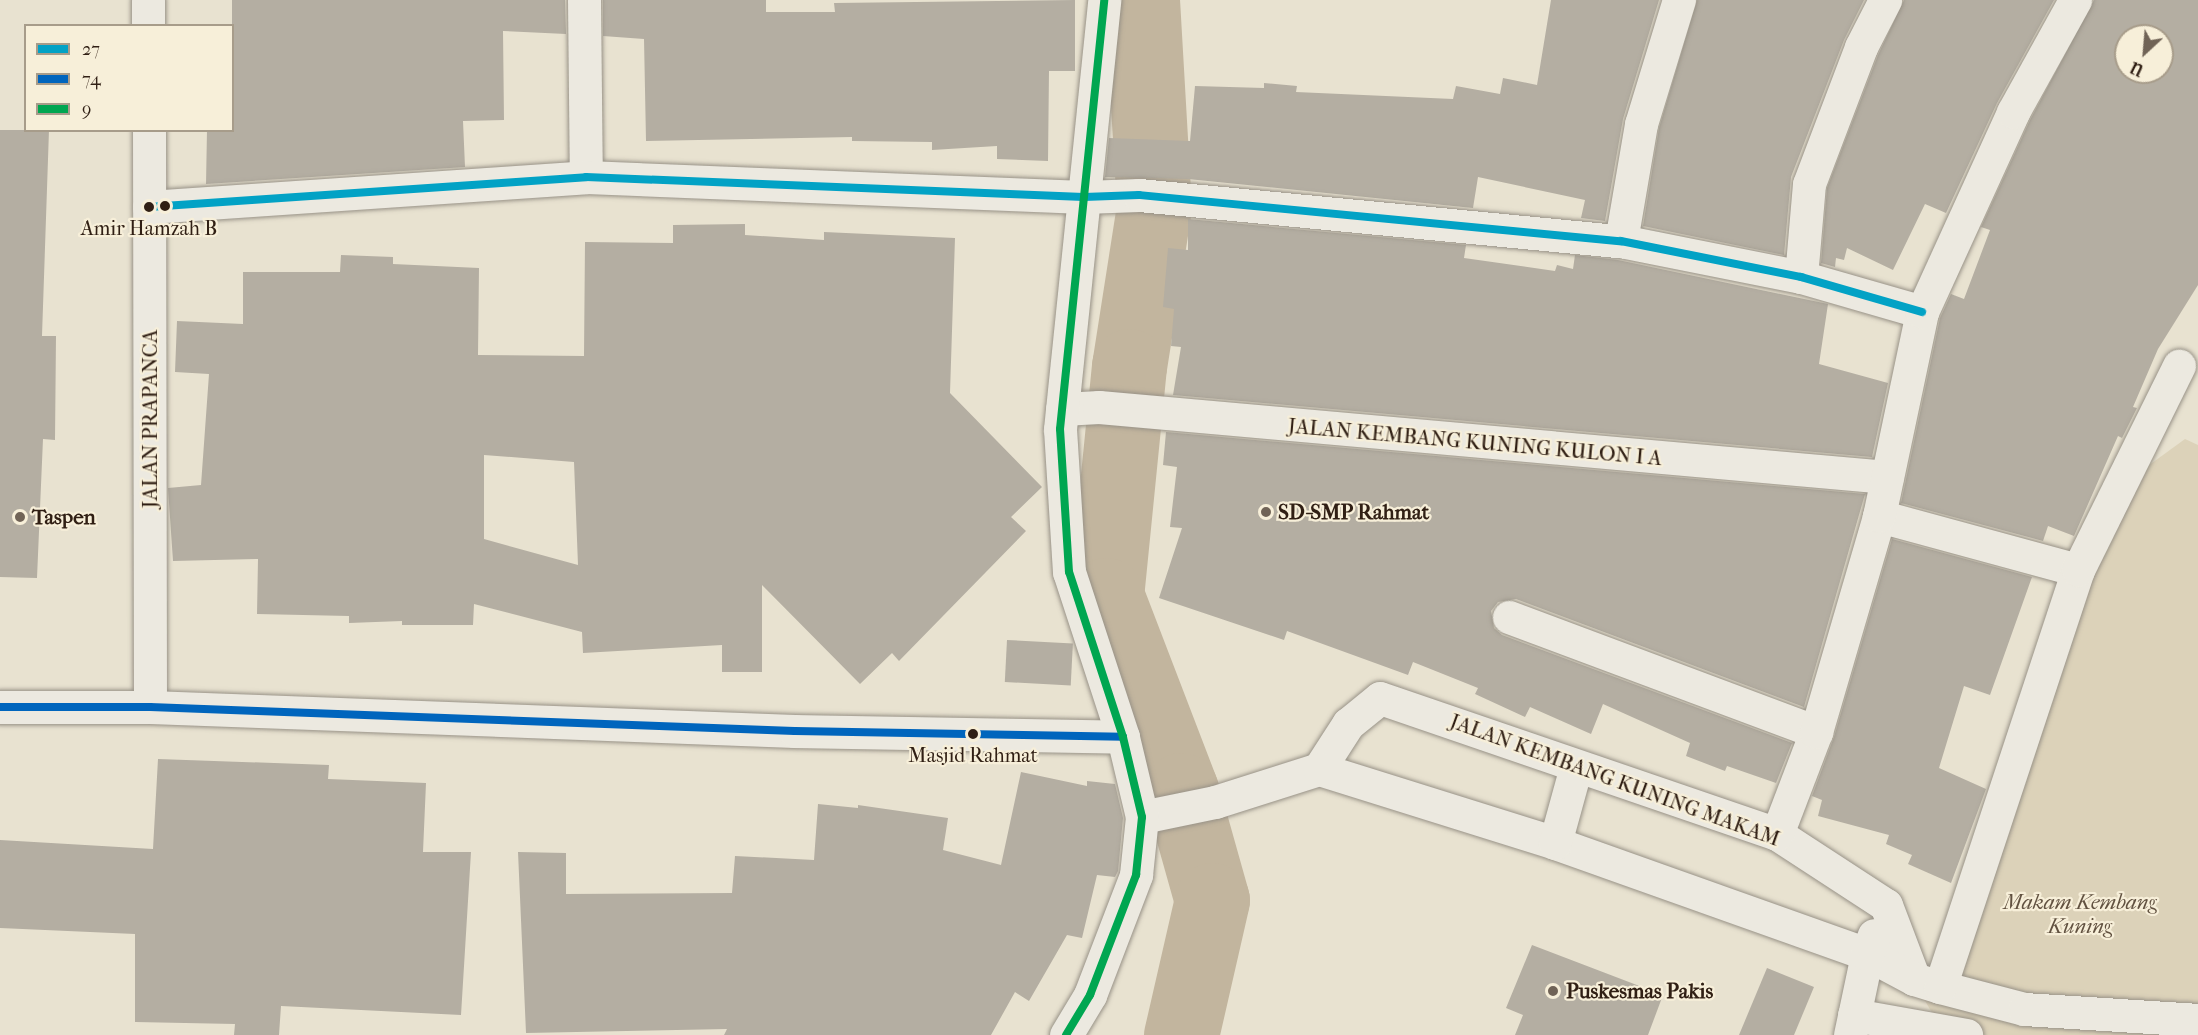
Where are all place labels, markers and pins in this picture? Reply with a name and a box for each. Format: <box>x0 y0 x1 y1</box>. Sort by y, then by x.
unlabelled marker <box>159 200 171 212</box>
marker: Amir Hamzah B <box>143 201 155 213</box>
place label: Amir Hamzah B <box>81 216 217 240</box>
place label: SD-SMP Rahmat <box>1278 499 1429 525</box>
place label: Taspen <box>32 504 96 530</box>
marker: SD-SMP Rahmat <box>1259 505 1273 519</box>
marker: Taspen <box>13 510 27 524</box>
marker: Masjid Rahmat <box>967 728 979 740</box>
place label: Masjid Rahmat <box>908 743 1038 767</box>
place label: Puskesmas Pakis <box>1566 978 1713 1004</box>
marker: Puskesmas Pakis <box>1544 982 1562 1000</box>

